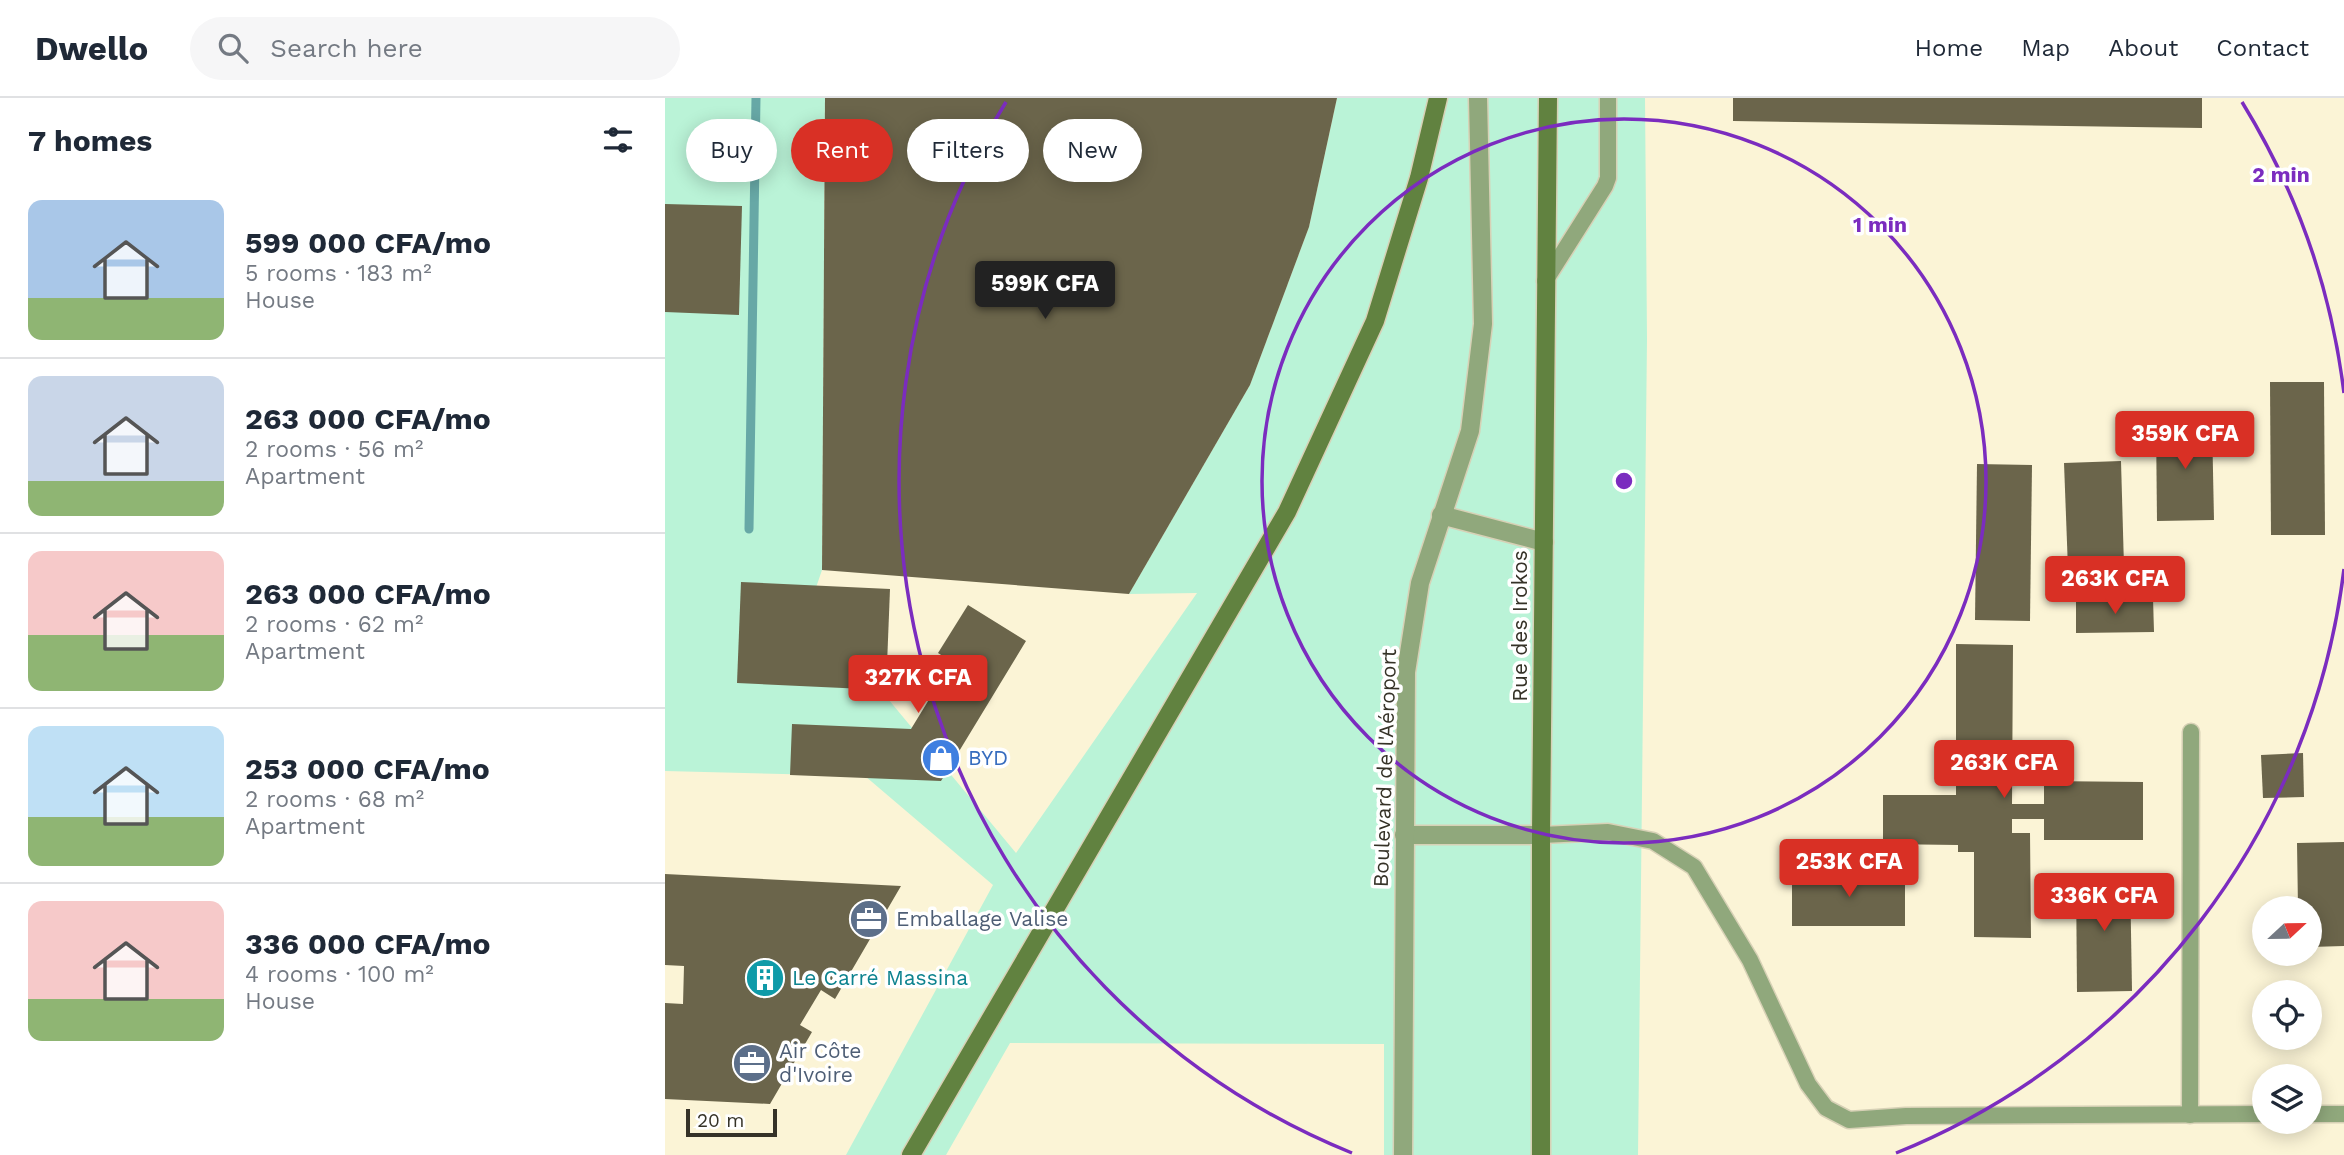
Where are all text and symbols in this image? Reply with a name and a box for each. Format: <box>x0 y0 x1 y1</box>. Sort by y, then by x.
search box <box>190 17 680 80</box>
text: Dwello <box>35 29 148 68</box>
icon: search <box>214 29 252 67</box>
text: Search here <box>270 33 423 63</box>
text: Home <box>1915 34 1983 62</box>
text: Map <box>2021 34 2070 62</box>
text: About <box>2108 34 2178 62</box>
text: Contact <box>2216 34 2309 62</box>
chip: Buy <box>686 119 777 182</box>
chip: Rent <box>791 119 893 182</box>
chip: Filters <box>907 119 1029 182</box>
chip: New <box>1043 119 1142 182</box>
icon: filters <box>599 121 637 159</box>
text: 7 homes <box>28 123 152 158</box>
text: 2 min <box>2252 162 2310 187</box>
text: 1 min <box>1853 212 1907 237</box>
text: 599 000 CFA/mo <box>245 225 491 260</box>
icon: home <box>84 228 168 312</box>
text: 5 rooms · 183 m² <box>245 260 432 287</box>
pin: 599K CFA <box>973 262 1117 321</box>
text: 599K CFA <box>991 270 1099 297</box>
text: House <box>245 287 315 314</box>
text: 263 000 CFA/mo <box>245 401 491 436</box>
icon: home <box>84 404 168 488</box>
pin: 359K CFA <box>2113 412 2257 471</box>
text: 359K CFA <box>2131 420 2239 447</box>
text: 2 rooms · 56 m² <box>245 436 423 463</box>
text: Apartment <box>245 463 365 490</box>
centre of rings <box>1612 469 1636 493</box>
street label: Rue des Irokos <box>1507 550 1532 702</box>
pin: 263K CFA <box>2043 556 2187 616</box>
text: 263K CFA <box>2061 565 2169 592</box>
text: 263 000 CFA/mo <box>245 576 491 611</box>
icon: home <box>84 579 168 663</box>
text: 2 rooms · 62 m² <box>245 611 423 638</box>
text: Apartment <box>245 638 365 665</box>
street label: Boulevard de l'Aéroport <box>1368 648 1401 888</box>
pin: 327K CFA <box>846 656 990 715</box>
text: 327K CFA <box>864 664 972 691</box>
shop icon: BYD <box>920 737 962 779</box>
pin: 263K CFA <box>1932 740 2076 800</box>
place label: BYD <box>968 745 1008 770</box>
text: 263K CFA <box>1950 749 2058 776</box>
text: 253 000 CFA/mo <box>245 751 490 786</box>
icon: home <box>84 754 168 838</box>
text: 2 rooms · 68 m² <box>245 786 424 813</box>
text: Apartment <box>245 813 365 840</box>
pin: 253K CFA <box>1777 840 1921 899</box>
text: 253K CFA <box>1796 848 1903 875</box>
pin: 336K CFA <box>2032 874 2176 933</box>
text: 336K CFA <box>2050 882 2158 909</box>
north arrow <box>2252 896 2322 966</box>
map controls <box>2252 896 2322 1134</box>
office icon: Emballage Valise <box>848 898 890 940</box>
place label: Emballage Valise <box>896 906 1068 931</box>
text: 336 000 CFA/mo <box>245 926 491 961</box>
icon: home <box>84 929 168 1013</box>
building icon: Le Carré Massina <box>744 957 786 999</box>
text: 4 rooms · 100 m² <box>245 961 434 988</box>
place label: Le Carré Massina <box>792 965 968 990</box>
button: locate <box>2252 980 2322 1050</box>
text: House <box>245 988 315 1015</box>
place label: Air Côte d'Ivoire <box>779 1038 861 1087</box>
office icon: Air Côte d'Ivoire <box>731 1042 773 1084</box>
button: layers <box>2252 1064 2322 1134</box>
scale bar <box>686 1106 777 1138</box>
text: 20 m <box>697 1109 744 1132</box>

